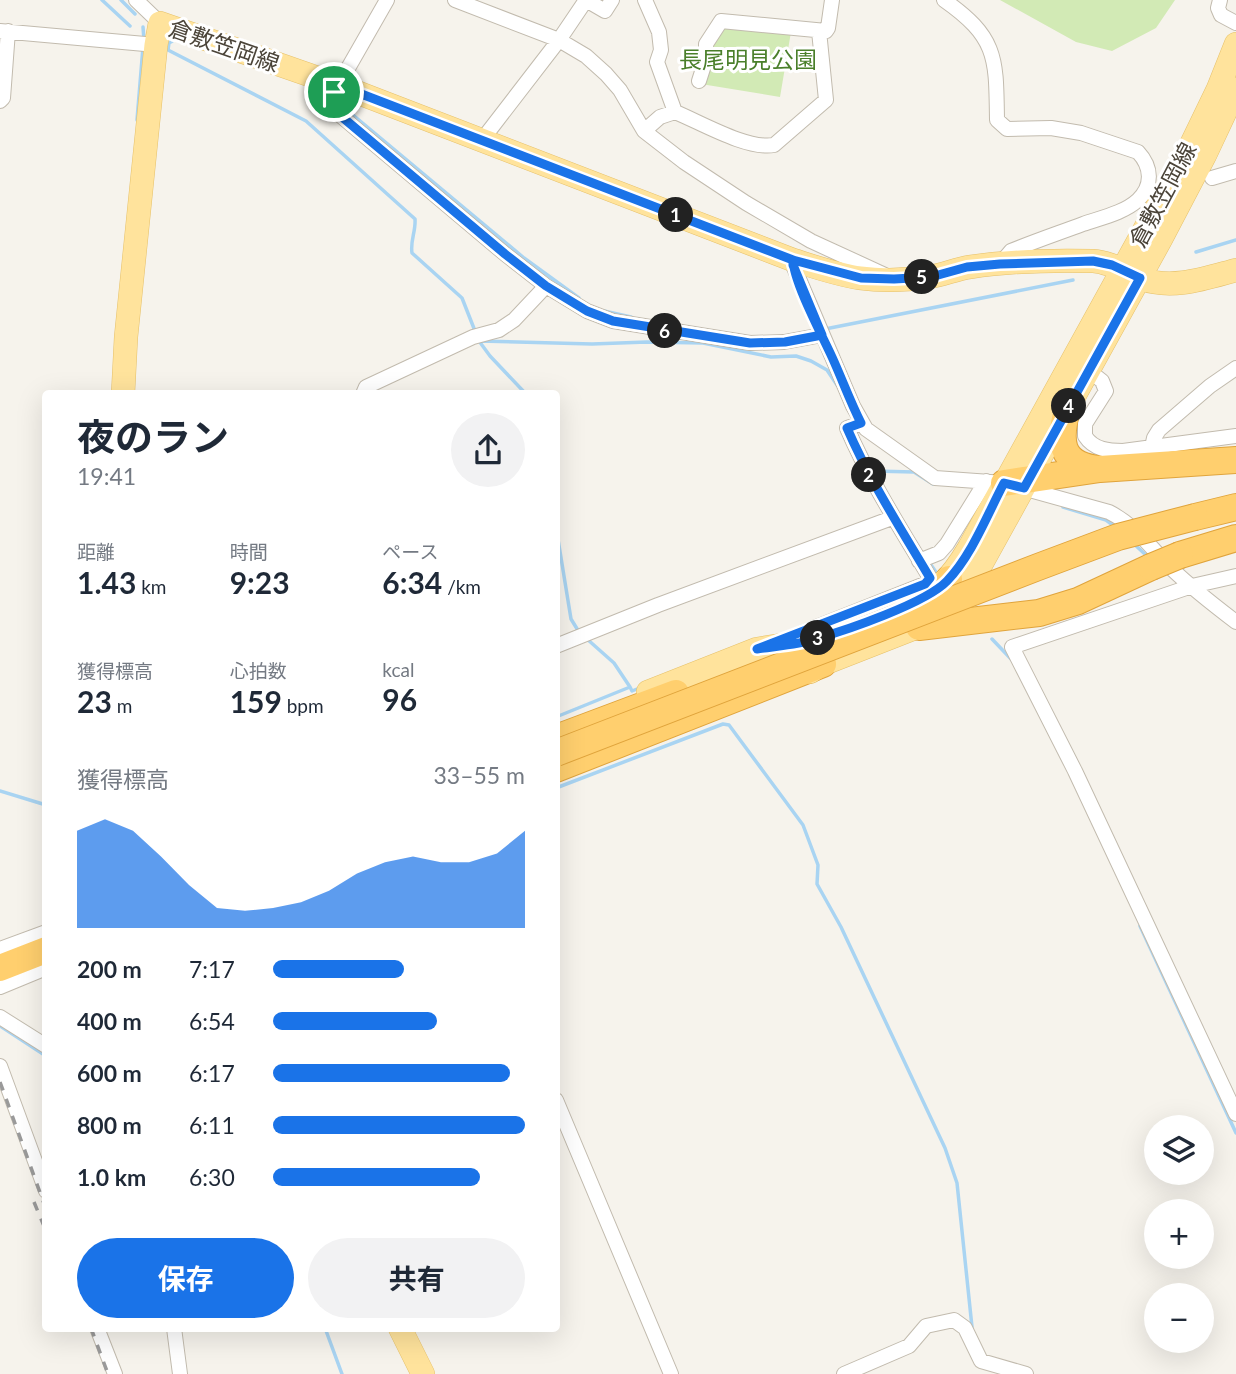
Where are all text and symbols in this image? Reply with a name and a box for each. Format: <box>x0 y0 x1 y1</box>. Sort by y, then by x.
street label: 倉敷笠岡線 <box>165 13 283 77</box>
park label: 長尾明見公園 <box>679 45 817 73</box>
pin <box>304 62 364 122</box>
icon: arrive <box>315 73 353 111</box>
street label: 倉敷笠岡線 <box>1123 137 1201 252</box>
pin: 1 <box>658 198 694 232</box>
text: 1 <box>670 203 681 226</box>
pin: 5 <box>904 260 940 294</box>
text: 5 <box>916 265 927 288</box>
pin: 6 <box>648 314 682 348</box>
text: 6 <box>659 319 670 342</box>
pin: 4 <box>1052 388 1086 424</box>
text: 4 <box>1063 394 1074 417</box>
text: 夜のラン <box>77 413 229 459</box>
button: share <box>451 413 525 487</box>
pin: 2 <box>852 458 886 492</box>
text: 19:41 <box>77 462 136 490</box>
text: 2 <box>863 463 874 486</box>
text: 距離 <box>77 540 115 563</box>
text: 時間 <box>230 540 268 563</box>
text: ペース <box>382 540 438 563</box>
text: 1.43 <box>77 564 136 600</box>
text: 9:23 <box>230 564 290 600</box>
text: 6:34 <box>382 564 442 600</box>
text: km <box>136 575 166 598</box>
text: /km <box>442 575 481 598</box>
pin: 3 <box>800 620 836 656</box>
text: 3 <box>812 626 823 649</box>
text: kcal <box>382 658 414 681</box>
text: 獲得標高 <box>77 659 153 682</box>
text: 心拍数 <box>230 659 287 682</box>
text: 96 <box>382 681 417 717</box>
text: 23 <box>77 683 112 719</box>
text: 159 <box>230 683 282 719</box>
text: m <box>112 694 132 717</box>
text: bpm <box>282 694 324 717</box>
text: 33–55 m <box>433 761 525 789</box>
text: 獲得標高 <box>77 765 169 793</box>
text: 200 m <box>77 955 142 983</box>
text: 7:17 <box>189 955 235 983</box>
text: 400 m <box>77 1007 142 1035</box>
text: 6:54 <box>189 1007 235 1035</box>
text: 600 m <box>77 1059 142 1087</box>
text: 6:17 <box>189 1059 235 1087</box>
text: 800 m <box>77 1111 142 1139</box>
text: 6:11 <box>189 1111 235 1139</box>
map controls <box>1144 1115 1214 1353</box>
button: layers <box>1144 1115 1214 1185</box>
text: 1.0 km <box>77 1163 146 1191</box>
text: 6:30 <box>189 1163 235 1191</box>
button: + <box>1144 1199 1214 1269</box>
button: 保存 <box>77 1238 294 1318</box>
button: 共有 <box>308 1238 525 1318</box>
button: − <box>1144 1283 1214 1353</box>

